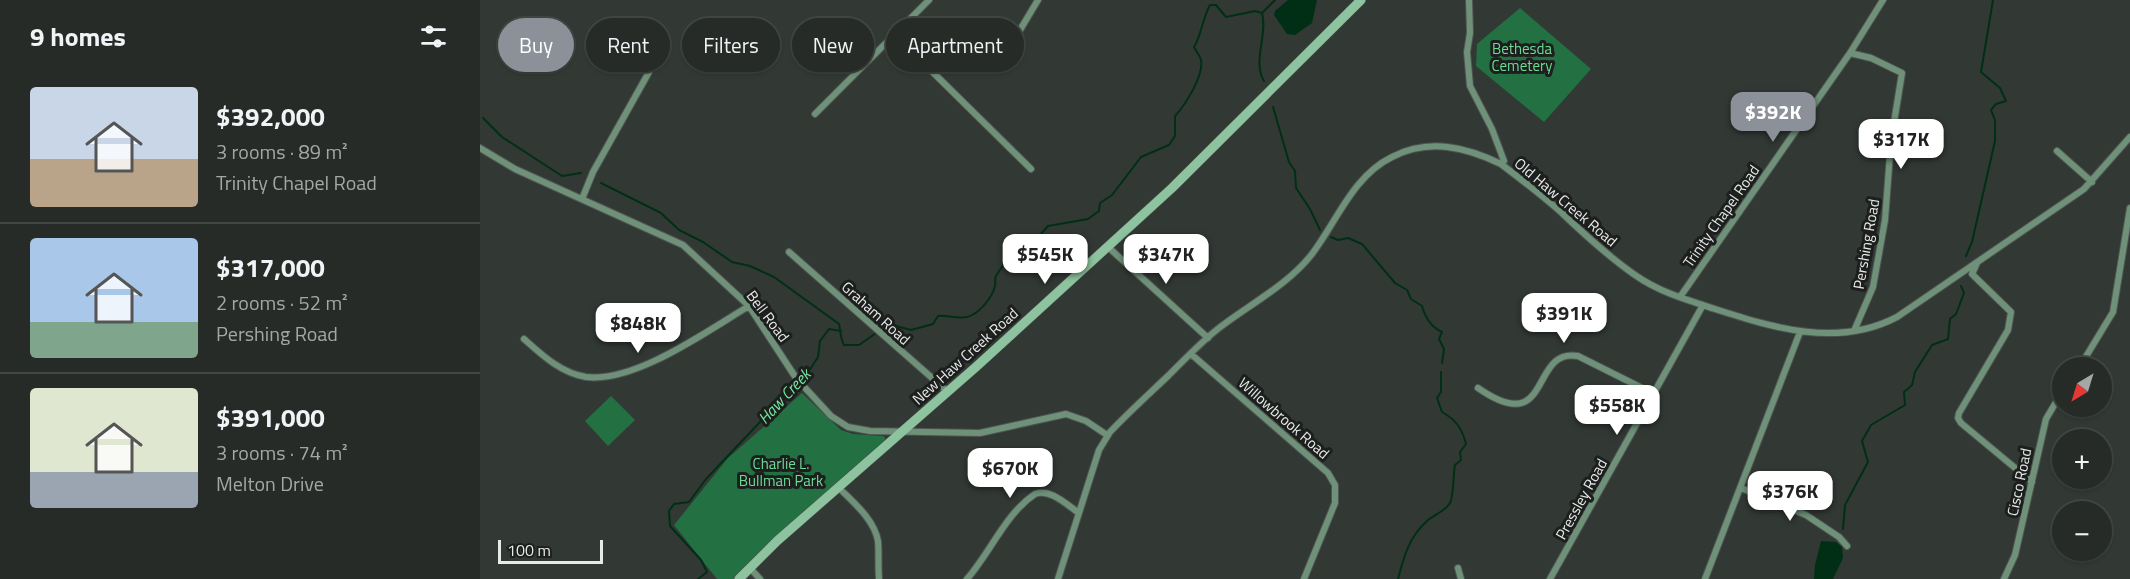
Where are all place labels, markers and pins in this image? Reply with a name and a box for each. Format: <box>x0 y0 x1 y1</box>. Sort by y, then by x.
pin: $392K <box>1731 92 1815 143</box>
pin: $317K <box>1859 119 1943 170</box>
pin: $545K <box>1003 234 1087 285</box>
pin: $347K <box>1124 234 1208 285</box>
pin: $391K <box>1522 293 1606 344</box>
pin: $848K <box>596 303 680 354</box>
pin: $558K <box>1575 385 1659 436</box>
pin: $670K <box>968 448 1052 499</box>
pin: $376K <box>1748 471 1832 522</box>

